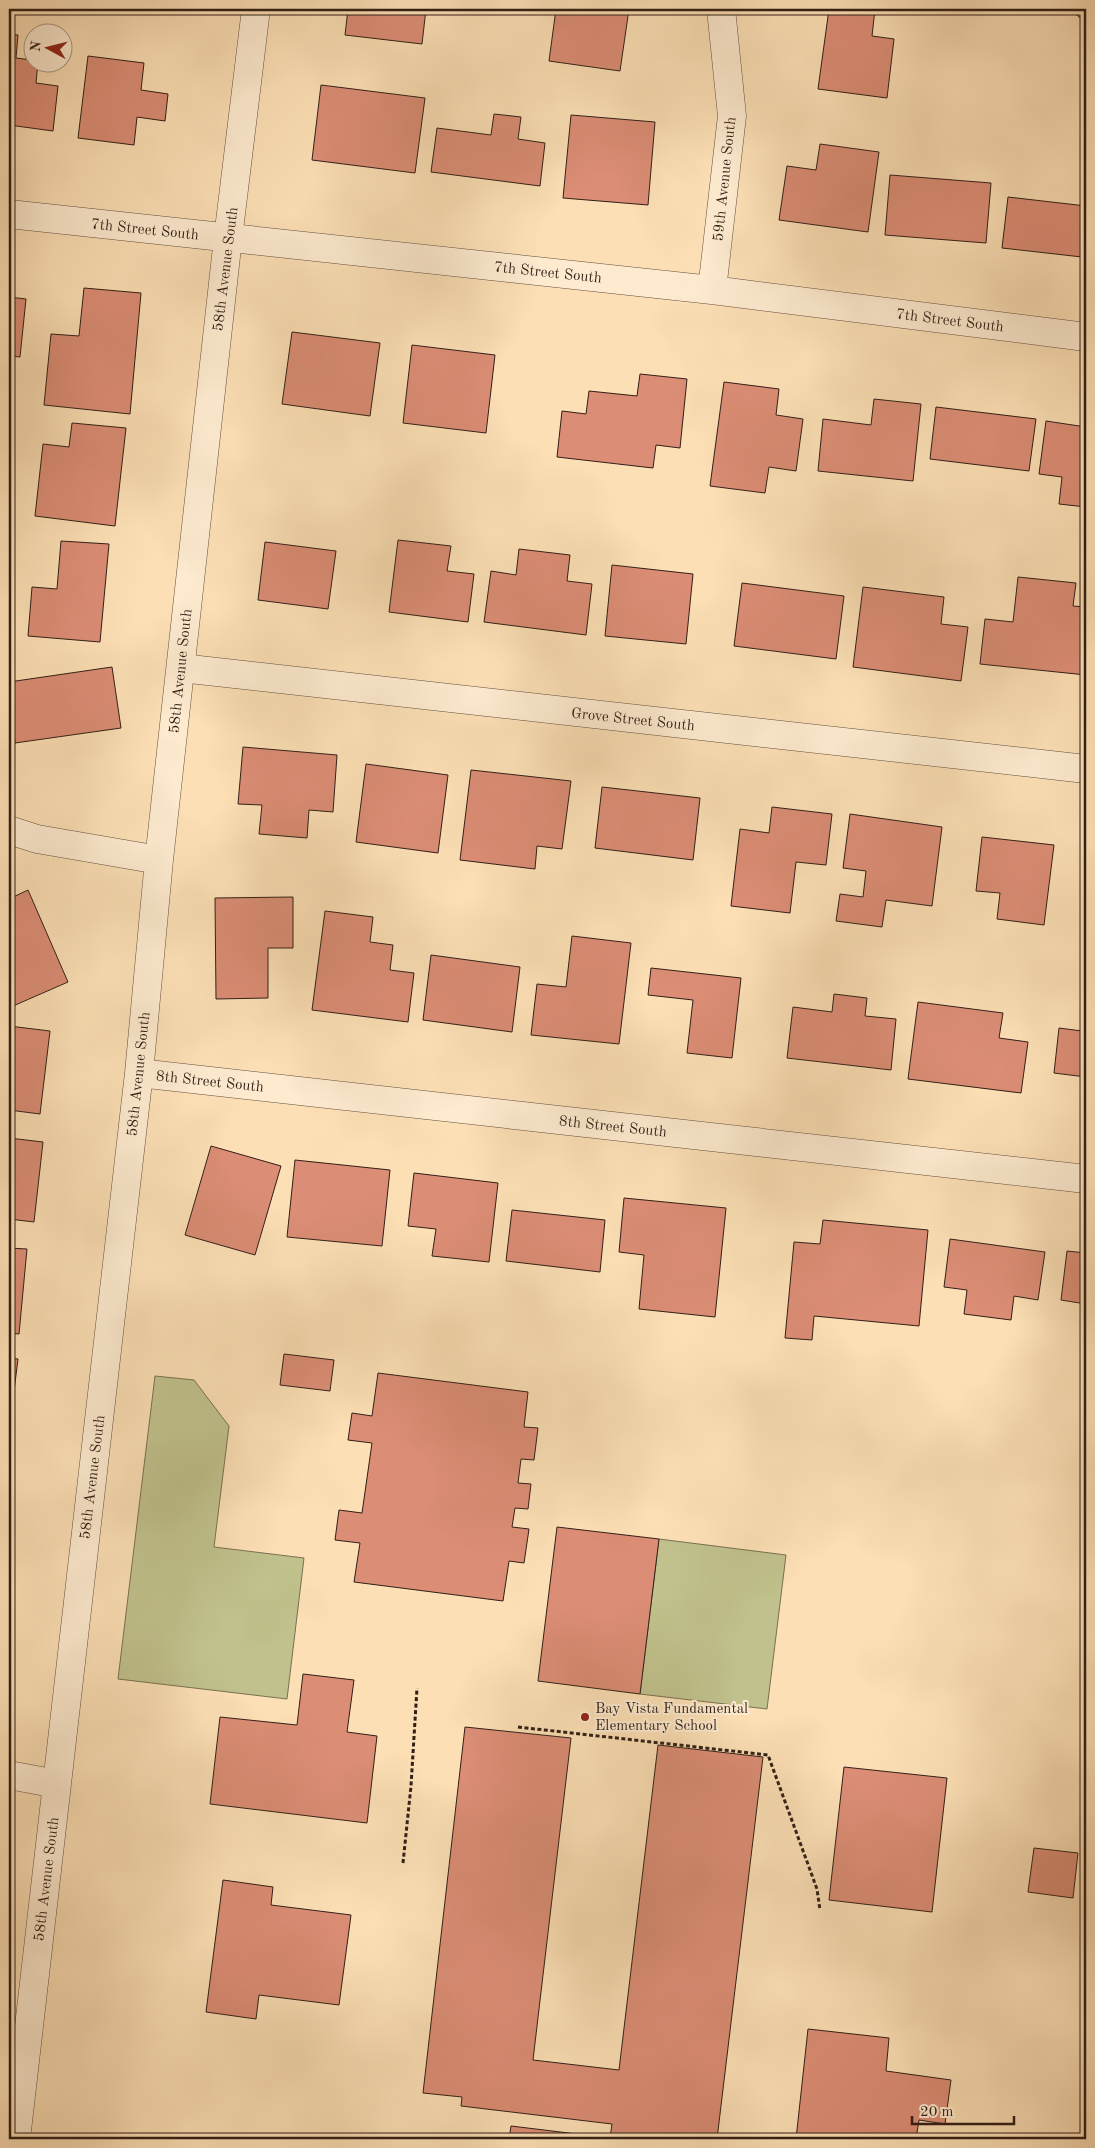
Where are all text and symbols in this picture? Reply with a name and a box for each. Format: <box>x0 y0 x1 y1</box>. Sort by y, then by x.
north arrow <box>22 22 72 72</box>
text: N <box>28 40 44 53</box>
street label: 59th Avenue South <box>711 116 739 242</box>
street label: 58th Avenue South <box>211 206 242 332</box>
street label: 7th Street South <box>90 217 200 244</box>
street label: 7th Street South <box>493 260 603 287</box>
street label: 7th Street South <box>895 307 1005 336</box>
street label: 58th Avenue South <box>167 608 195 734</box>
street label: Grove Street South <box>570 707 695 734</box>
street label: 58th Avenue South <box>125 1011 153 1137</box>
street label: 8th Street South <box>155 1069 265 1096</box>
street label: 8th Street South <box>558 1114 668 1141</box>
street label: 58th Avenue South <box>78 1414 109 1540</box>
place label: Bay Vista Fundamental Elementary School <box>595 1702 748 1734</box>
marker: Bay Vista Fundamental Elementary School <box>579 1711 591 1723</box>
street label: 58th Avenue South <box>32 1816 63 1942</box>
scale bar <box>912 2093 1015 2125</box>
text: 20 m <box>920 2105 954 2120</box>

